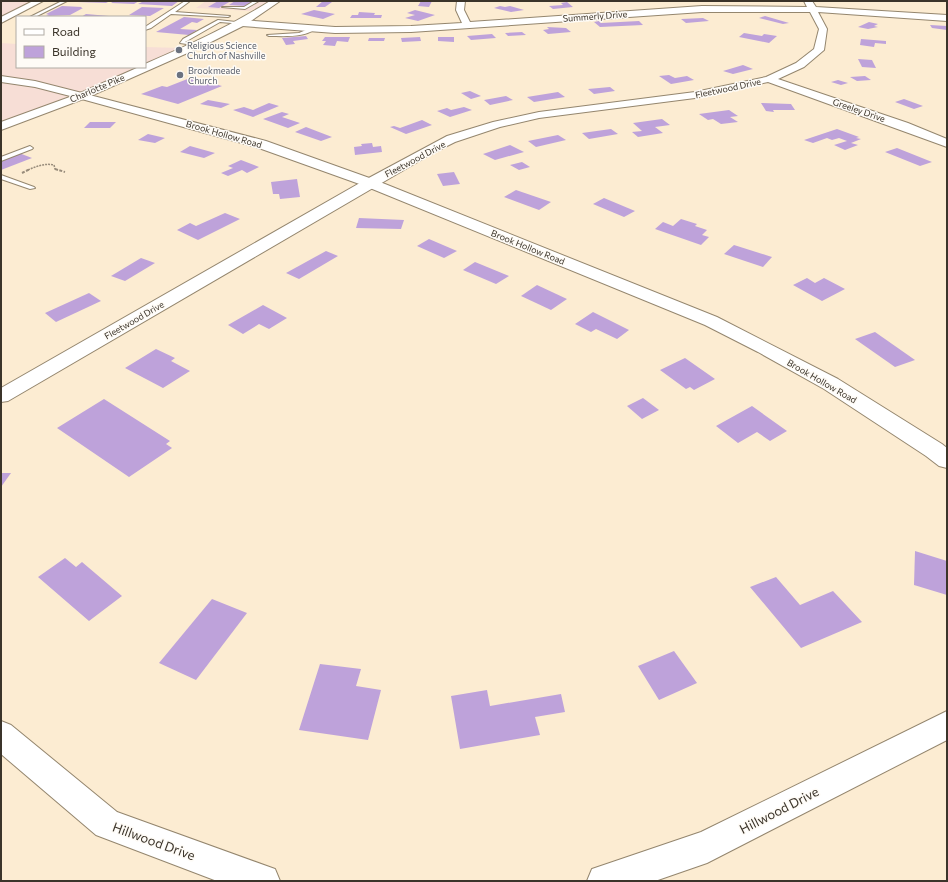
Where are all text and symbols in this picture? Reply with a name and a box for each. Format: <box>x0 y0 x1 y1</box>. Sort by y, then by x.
street label: Summerly Drive <box>562 8 628 24</box>
legend <box>16 16 146 68</box>
text: Road <box>52 24 80 38</box>
place label: Religious Science Church of Nashville <box>187 40 266 61</box>
text: Building <box>52 44 96 58</box>
marker: Religious Science Church of Nashville <box>174 45 184 55</box>
place label: Brookmeade Church <box>188 65 240 86</box>
marker: Brookmeade Church <box>175 70 185 80</box>
street label: Charlotte Pike <box>68 71 126 104</box>
street label: Fleetwood Drive <box>694 76 762 100</box>
street label: Greeley Drive <box>831 96 887 124</box>
street label: Brook Hollow Road <box>185 118 263 150</box>
street label: Fleetwood Drive <box>383 138 447 180</box>
street label: Brook Hollow Road <box>490 227 566 267</box>
street label: Fleetwood Drive <box>102 298 166 342</box>
street label: Brook Hollow Road <box>785 357 859 405</box>
street label: Hillwood Drive <box>737 783 821 837</box>
street label: Hillwood Drive <box>110 819 198 863</box>

